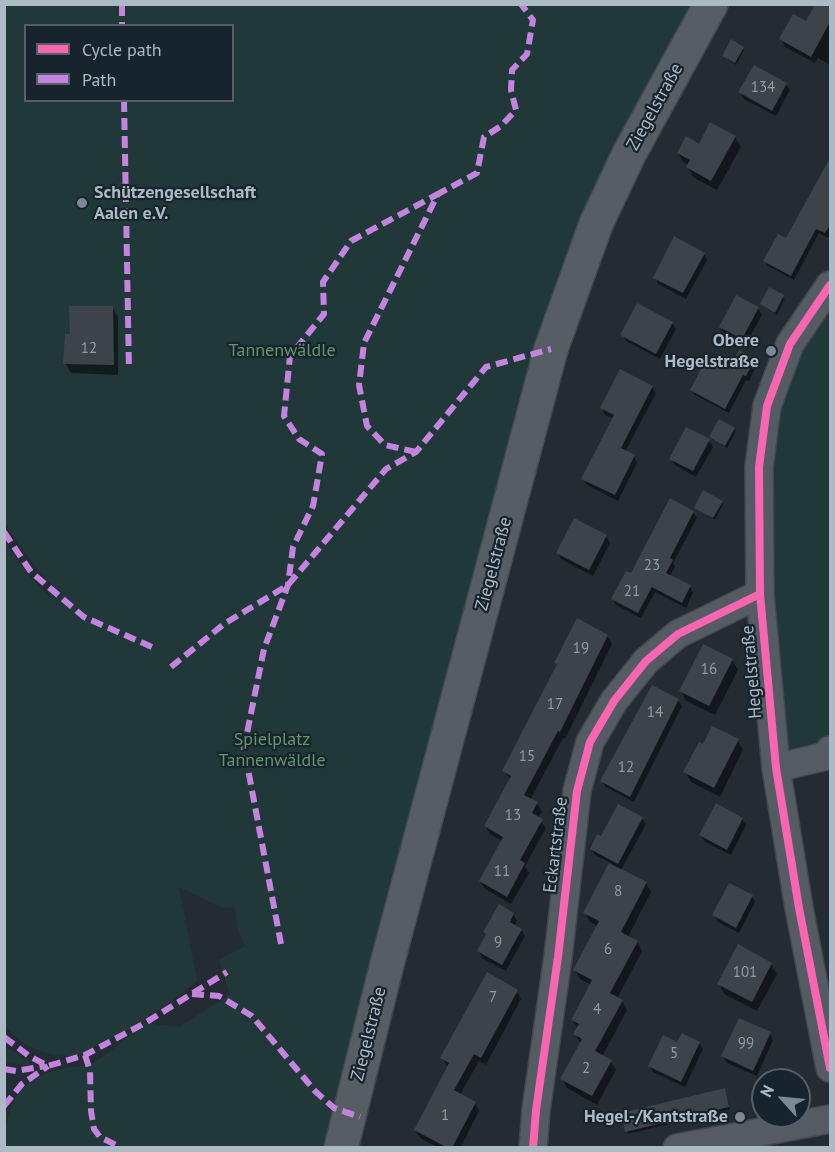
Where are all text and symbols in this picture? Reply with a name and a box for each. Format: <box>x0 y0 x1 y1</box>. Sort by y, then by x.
legend <box>24 24 234 102</box>
text: Cycle path <box>82 38 162 61</box>
street label: Ziegelstraße <box>622 60 688 154</box>
text: Path <box>82 68 116 91</box>
house number: 134 <box>751 79 775 97</box>
place label: Schützengesellschaft Aalen e.V. <box>94 182 256 224</box>
marker: Schützengesellschaft Aalen e.V. <box>75 196 89 210</box>
place label: Obere Hegelstraße <box>665 330 759 372</box>
house number: 12 <box>81 340 97 358</box>
park label: Tannenwäldle <box>228 340 336 362</box>
marker: Obere Hegelstraße <box>764 344 778 358</box>
street label: Ziegelstraße <box>471 515 517 613</box>
house number: 23 <box>644 557 660 575</box>
house number: 21 <box>624 583 640 601</box>
street label: Hegelstraße <box>737 624 767 720</box>
house number: 19 <box>573 640 589 658</box>
house number: 16 <box>701 661 717 679</box>
house number: 17 <box>547 696 563 714</box>
house number: 14 <box>647 704 663 722</box>
park label: Spielplatz Tannenwäldle <box>218 729 326 771</box>
house number: 15 <box>519 748 535 766</box>
house number: 12 <box>618 759 634 777</box>
street label: Eckartstraße <box>539 796 573 894</box>
house number: 13 <box>505 807 521 825</box>
house number: 11 <box>494 863 510 881</box>
house number: 8 <box>614 883 622 901</box>
house number: 9 <box>494 934 502 952</box>
house number: 6 <box>604 941 612 959</box>
house number: 101 <box>733 964 757 982</box>
street label: Ziegelstraße <box>347 985 391 1083</box>
house number: 7 <box>489 989 497 1007</box>
house number: 4 <box>593 1001 601 1019</box>
house number: 99 <box>738 1035 754 1053</box>
house number: 5 <box>670 1045 678 1063</box>
house number: 2 <box>582 1060 590 1078</box>
north arrow <box>751 1068 811 1128</box>
text: N <box>755 1082 778 1100</box>
place label: Hegel-/Kantstraße <box>584 1106 728 1128</box>
house number: 1 <box>441 1107 449 1125</box>
marker: Hegel-/Kantstraße <box>733 1110 747 1124</box>

